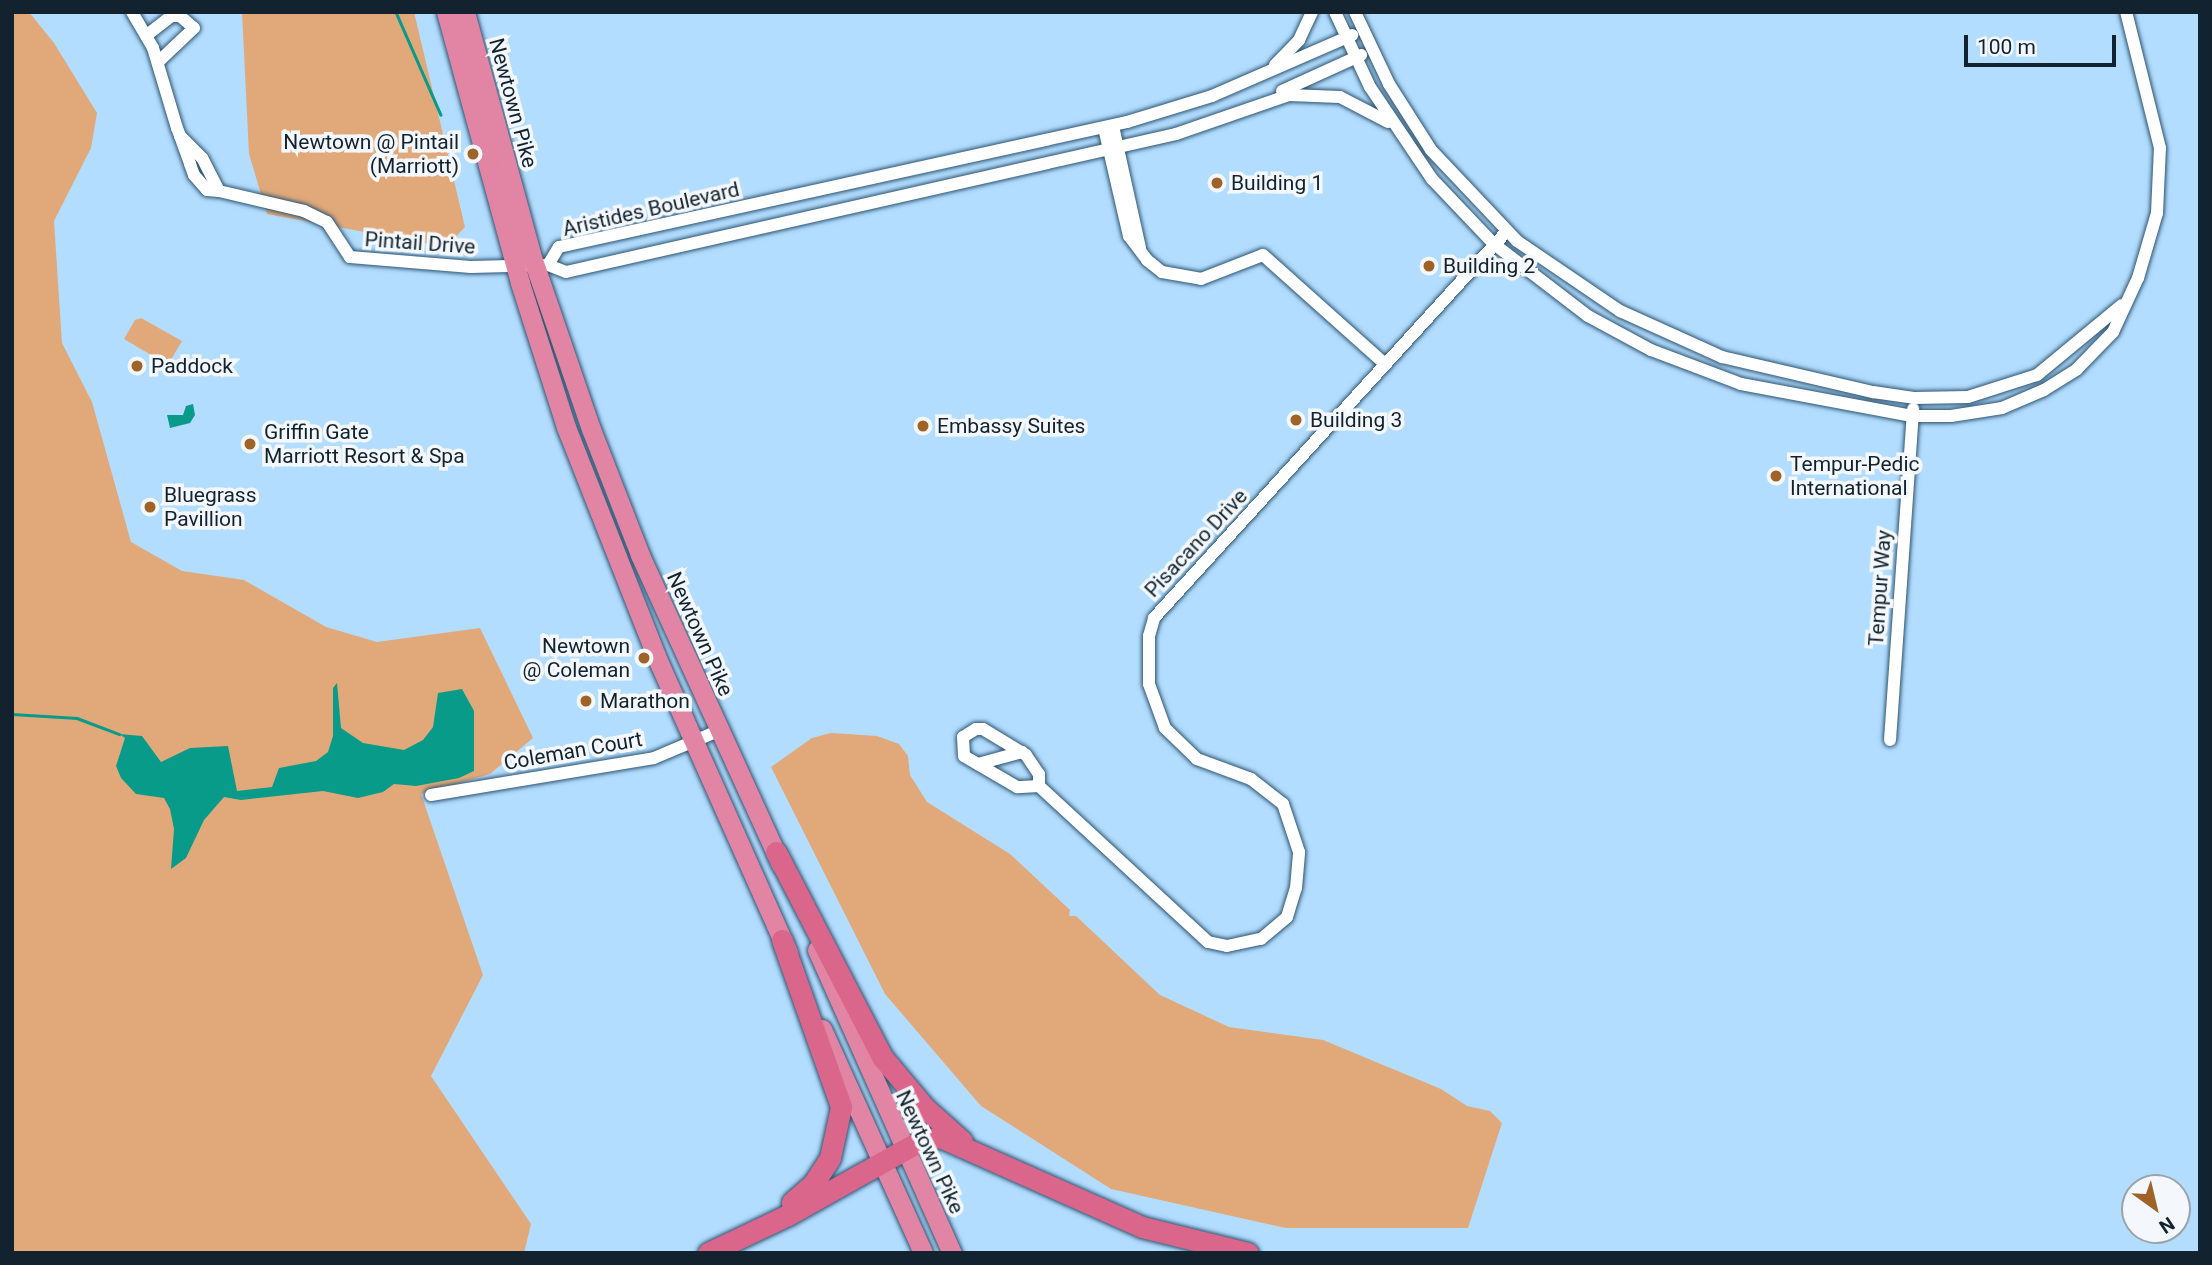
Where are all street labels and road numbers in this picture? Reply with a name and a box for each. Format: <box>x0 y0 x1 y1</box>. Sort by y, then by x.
street label: Newtown Pike <box>484 35 542 171</box>
street label: Aristides Boulevard <box>560 176 742 242</box>
street label: Pintail Drive <box>364 227 476 259</box>
street label: Pisacano Drive <box>1139 484 1253 602</box>
street label: Tempur Way <box>1863 529 1897 647</box>
street label: Newtown Pike <box>661 568 739 700</box>
street label: Coleman Court <box>502 726 644 776</box>
street label: Newtown Pike <box>890 1086 970 1218</box>

